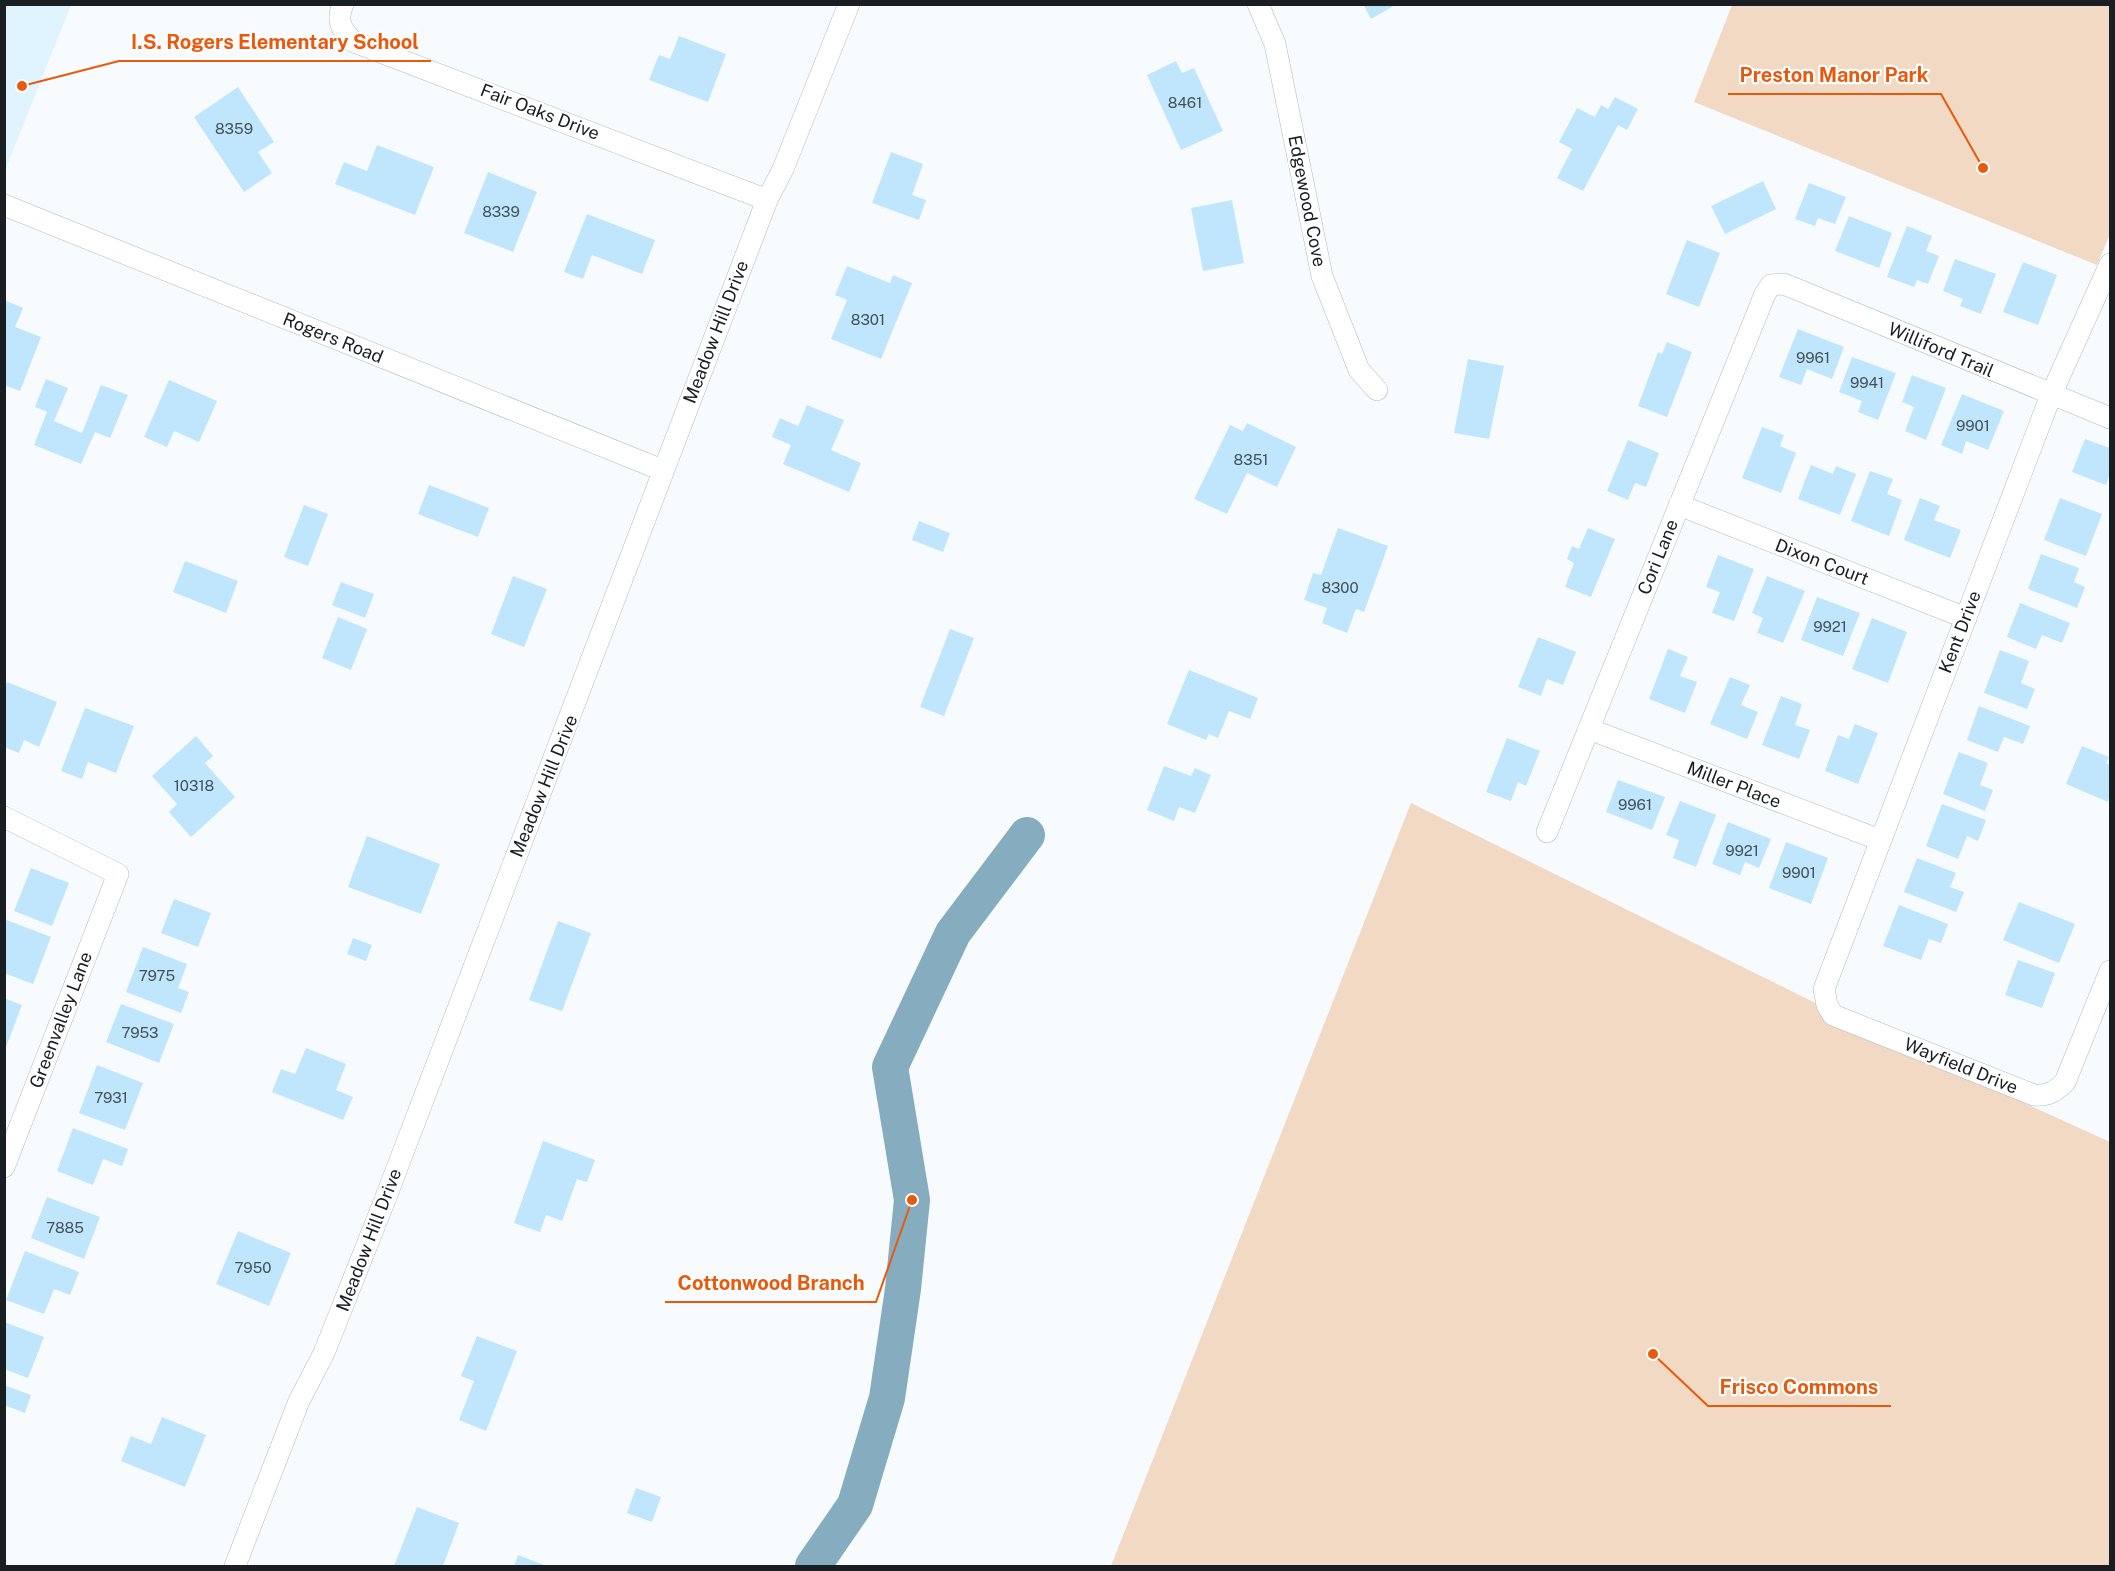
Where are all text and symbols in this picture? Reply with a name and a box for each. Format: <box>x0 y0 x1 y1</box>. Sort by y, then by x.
callout: I.S. Rogers Elementary School <box>119 23 431 61</box>
text: I.S. Rogers Elementary School <box>131 30 419 54</box>
callout: Preston Manor Park <box>1728 56 1941 94</box>
text: Preston Manor Park <box>1740 63 1929 87</box>
street label: Fair Oaks Drive <box>478 79 603 144</box>
house number: 8461 <box>1168 94 1202 111</box>
house number: 8359 <box>215 120 253 137</box>
street label: Edgewood Cove <box>1284 133 1331 268</box>
house number: 8339 <box>482 203 520 220</box>
street label: Meadow Hill Drive <box>679 257 752 406</box>
street label: Rogers Road <box>280 308 386 367</box>
house number: 8301 <box>851 311 885 328</box>
street label: Williford Trail <box>1885 318 1997 381</box>
house number: 9961 <box>1796 349 1830 366</box>
house number: 9941 <box>1850 374 1884 391</box>
house number: 9901 <box>1956 417 1990 434</box>
house number: 8351 <box>1234 451 1268 468</box>
street label: Cori Lane <box>1633 516 1682 597</box>
street label: Dixon Court <box>1772 534 1872 589</box>
house number: 8300 <box>1321 579 1359 596</box>
street label: Kent Drive <box>1934 588 1985 676</box>
house number: 9921 <box>1813 618 1847 635</box>
street label: Meadow Hill Drive <box>505 712 582 860</box>
street label: Miller Place <box>1684 757 1784 812</box>
house number: 10318 <box>174 777 214 794</box>
house number: 9961 <box>1618 796 1652 813</box>
house number: 9921 <box>1725 842 1759 859</box>
house number: 9901 <box>1782 864 1816 881</box>
street label: Greenvalley Lane <box>25 949 96 1091</box>
house number: 7975 <box>139 967 175 984</box>
house number: 7953 <box>121 1024 159 1041</box>
street label: Wayfield Drive <box>1901 1033 2021 1098</box>
house number: 7931 <box>94 1089 128 1106</box>
street label: Meadow Hill Drive <box>332 1165 405 1314</box>
house number: 7885 <box>46 1219 84 1236</box>
house number: 7950 <box>235 1259 271 1276</box>
callout: Cottonwood Branch <box>665 1264 876 1302</box>
text: Cottonwood Branch <box>677 1271 865 1295</box>
callout: Frisco Commons <box>1708 1368 1891 1406</box>
text: Frisco Commons <box>1720 1375 1878 1399</box>

